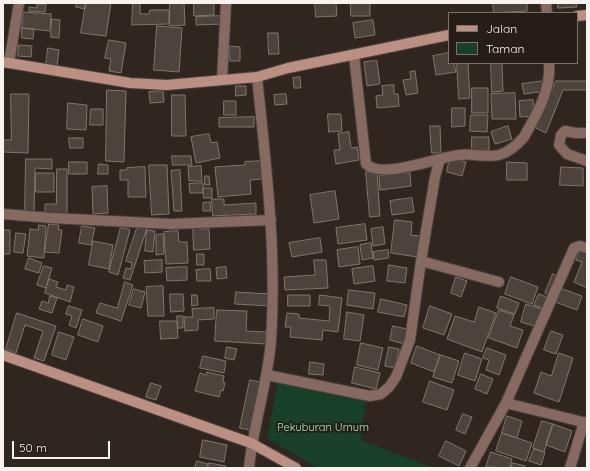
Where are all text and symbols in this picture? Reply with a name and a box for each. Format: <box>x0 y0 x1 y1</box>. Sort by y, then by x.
legend <box>448 12 578 64</box>
text: Jalan <box>486 21 517 36</box>
text: Taman <box>486 41 524 56</box>
park label: Pekuburan Umum <box>277 421 369 435</box>
scale bar <box>14 433 112 459</box>
text: 50 m <box>19 440 47 455</box>

